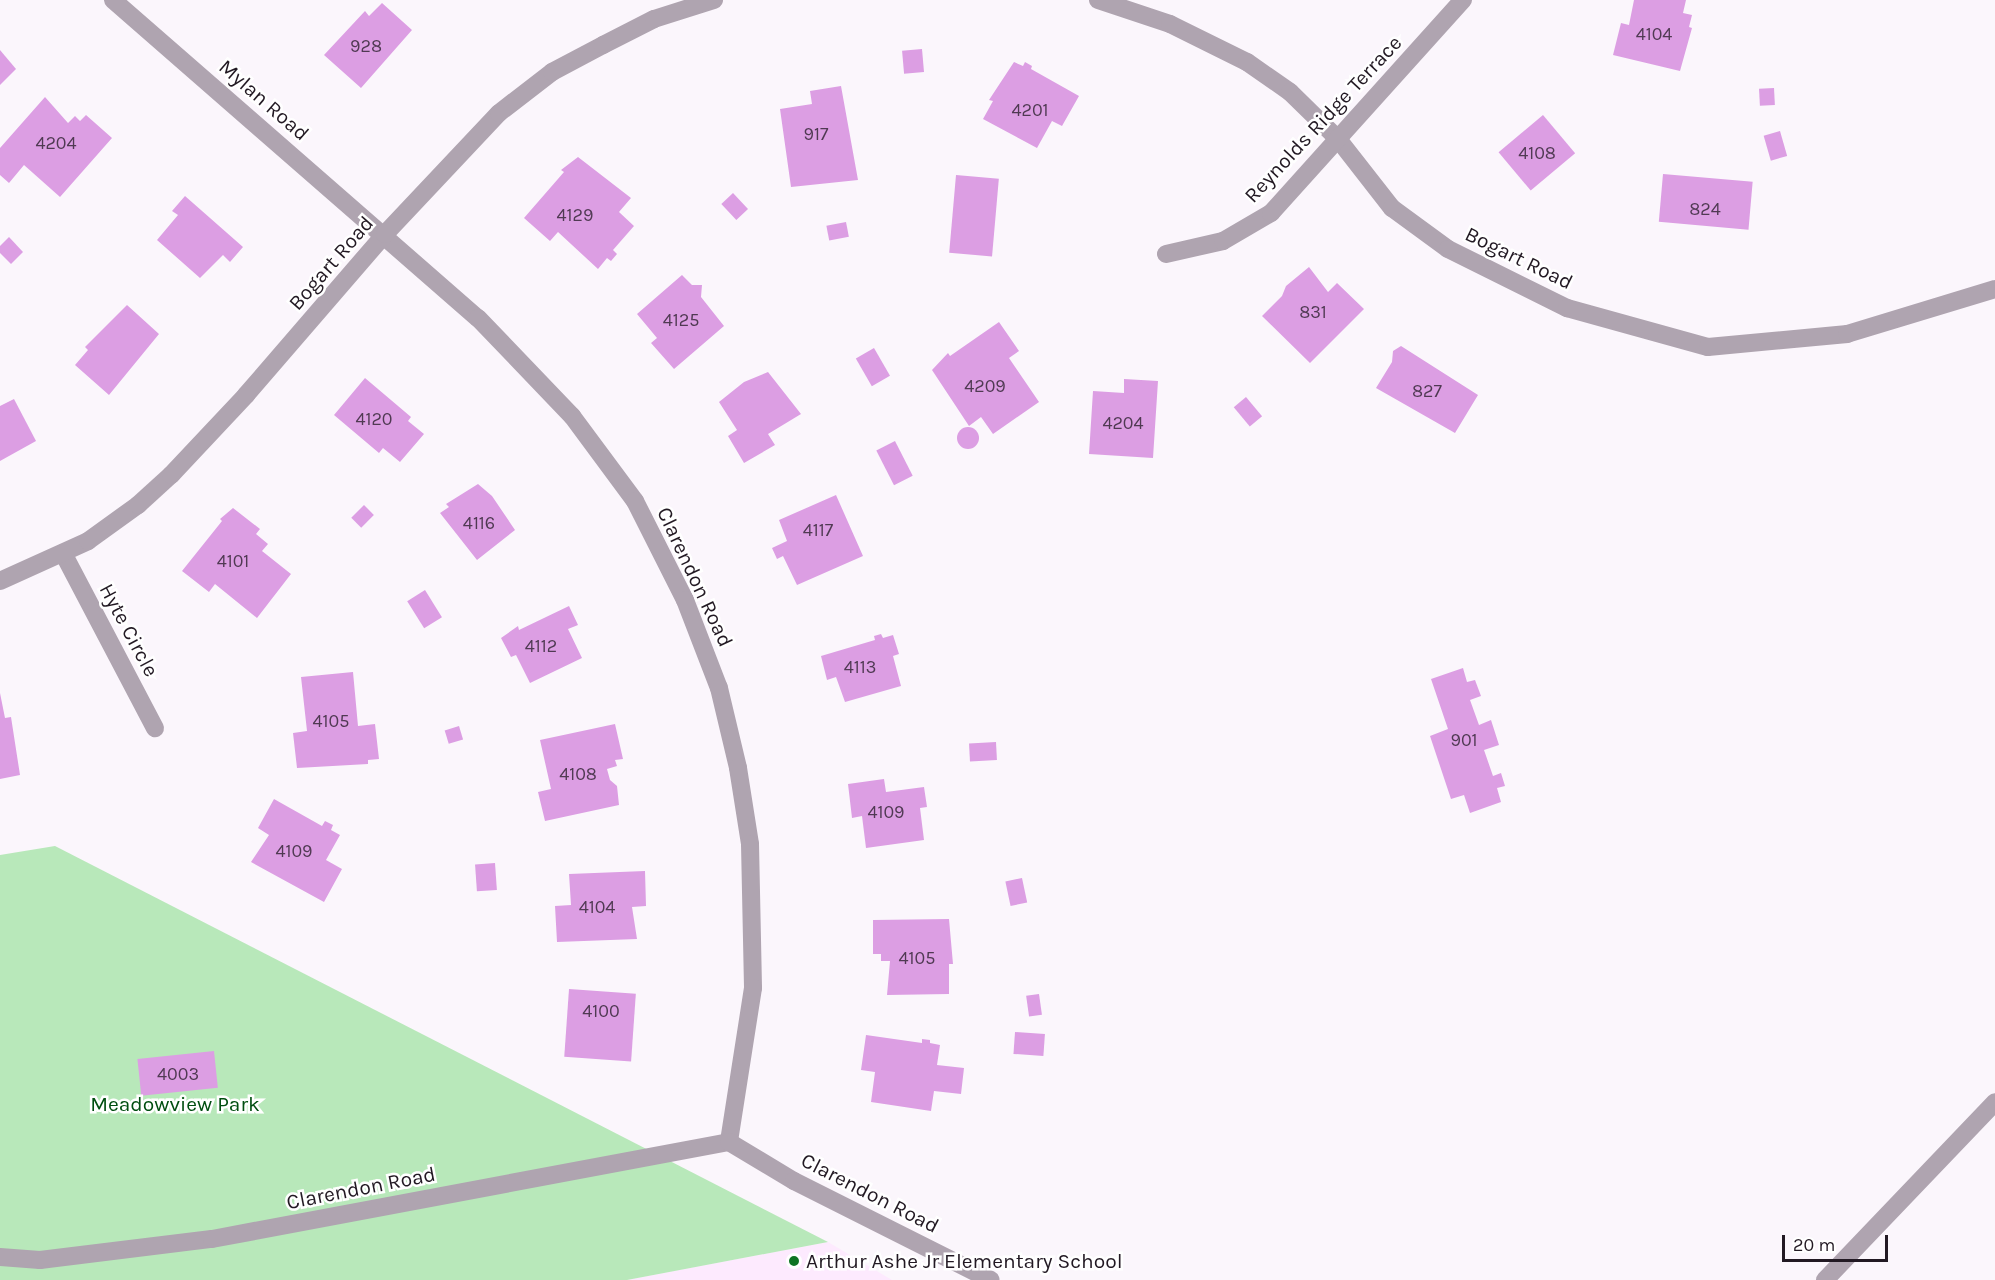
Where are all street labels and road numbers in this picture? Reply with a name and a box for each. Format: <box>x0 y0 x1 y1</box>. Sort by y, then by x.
street label: Reynolds Ridge Terrace <box>1239 30 1407 208</box>
street label: Mylan Road <box>214 54 314 146</box>
street label: Bogart Road <box>283 211 379 315</box>
street label: Bogart Road <box>1461 221 1577 295</box>
street label: Clarendon Road <box>652 503 738 651</box>
street label: Hyte Circle <box>94 579 164 681</box>
street label: Clarendon Road <box>797 1147 943 1239</box>
street label: Clarendon Road <box>284 1161 438 1215</box>

